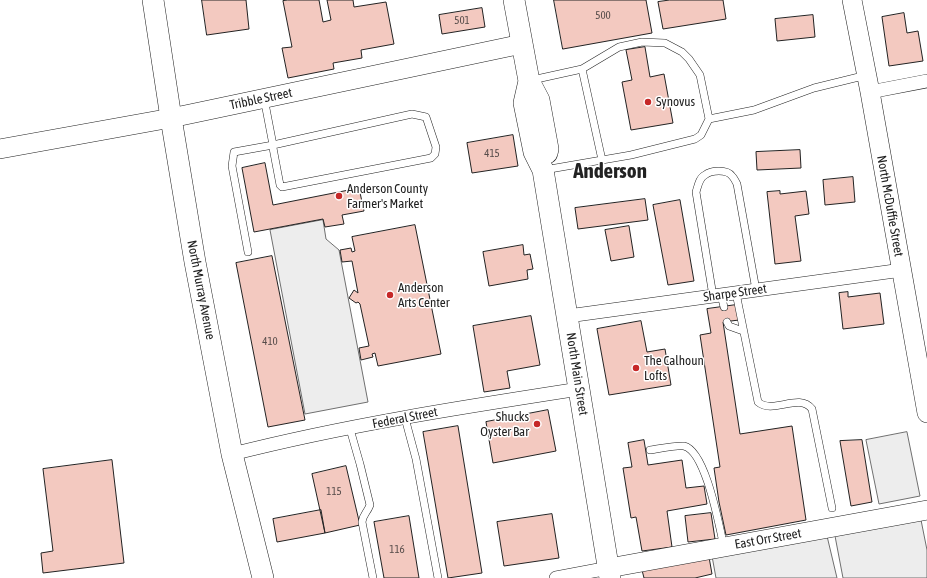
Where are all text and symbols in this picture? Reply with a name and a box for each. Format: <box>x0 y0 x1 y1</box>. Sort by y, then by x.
house number: 500 <box>595 9 611 23</box>
house number: 501 <box>454 14 470 28</box>
street label: Tribble Street <box>228 85 294 113</box>
place label: Synovus <box>656 94 695 110</box>
marker: Synovus <box>643 97 653 107</box>
house number: 415 <box>484 147 500 161</box>
street label: North McDuffie Street <box>873 154 907 258</box>
district label: Anderson <box>573 158 647 184</box>
place label: Anderson County Farmer's Market <box>347 181 428 212</box>
marker: Anderson County Farmer's Market <box>334 191 344 201</box>
street label: North Murray Avenue <box>184 239 218 341</box>
place label: Anderson Arts Center <box>398 280 450 311</box>
street label: Sharpe Street <box>702 281 768 305</box>
marker: Anderson Arts Center <box>385 290 395 300</box>
street label: North Main Street <box>563 331 591 417</box>
house number: 410 <box>262 335 278 349</box>
place label: The Calhoun Lofts <box>644 353 704 384</box>
marker: The Calhoun Lofts <box>631 363 641 373</box>
street label: Federal Street <box>371 404 439 432</box>
place label: Shucks Oyster Bar <box>480 409 529 440</box>
marker: Shucks Oyster Bar <box>532 419 542 429</box>
house number: 115 <box>326 485 342 499</box>
street label: East Orr Street <box>734 525 802 553</box>
house number: 116 <box>389 543 405 557</box>

